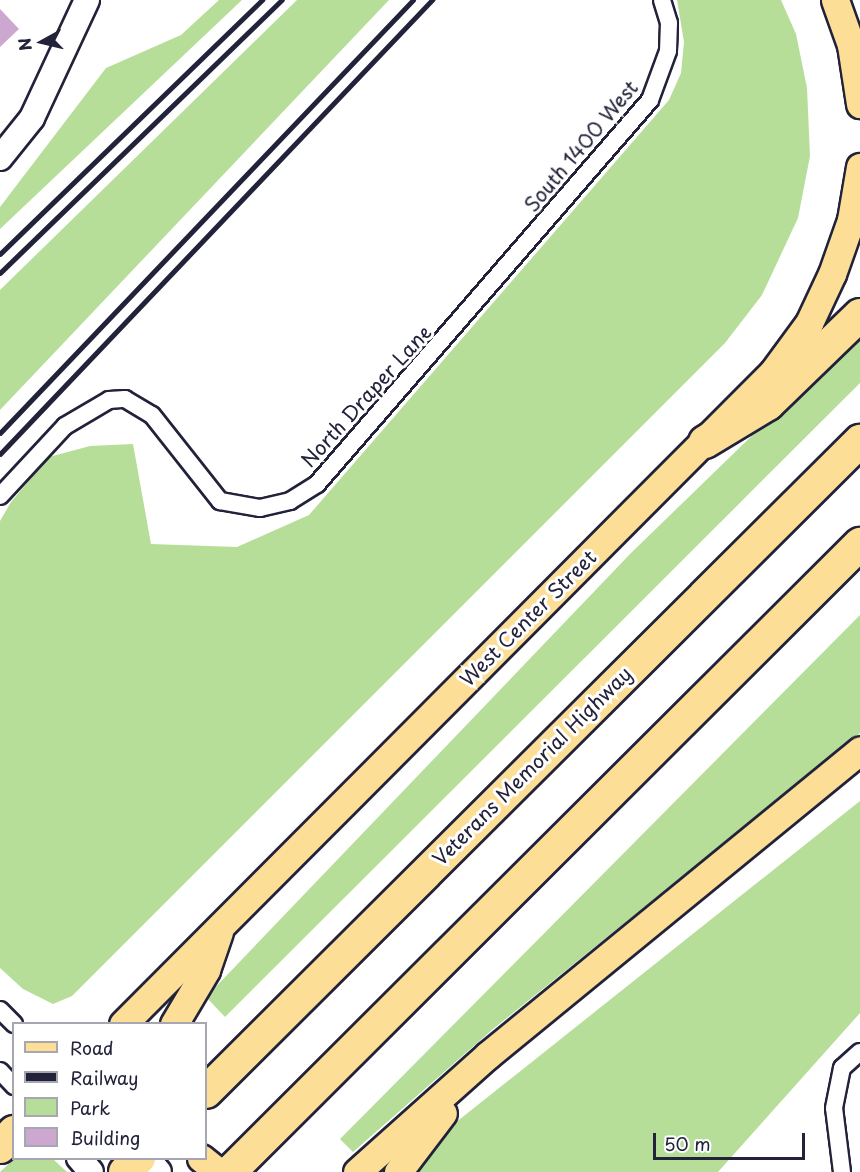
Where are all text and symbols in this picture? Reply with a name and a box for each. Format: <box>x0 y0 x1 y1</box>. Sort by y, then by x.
north arrow <box>12 12 72 72</box>
text: N <box>11 37 37 52</box>
street label: South 1400 West <box>519 75 643 217</box>
street label: North Draper Lane <box>295 319 437 473</box>
street label: West Center Street <box>454 544 602 692</box>
street label: Veterans Memorial Highway <box>428 662 636 870</box>
legend <box>12 1022 207 1160</box>
text: Road <box>70 1034 114 1061</box>
text: Railway <box>70 1064 138 1091</box>
text: Park <box>70 1094 110 1121</box>
scale bar <box>656 1121 808 1159</box>
text: Building <box>70 1124 140 1151</box>
text: 50 m <box>664 1130 711 1157</box>

